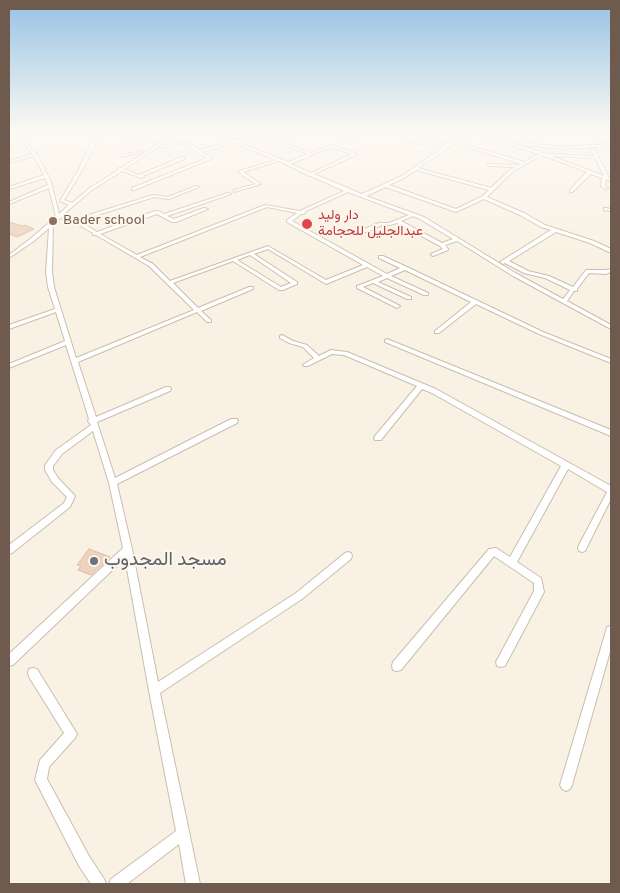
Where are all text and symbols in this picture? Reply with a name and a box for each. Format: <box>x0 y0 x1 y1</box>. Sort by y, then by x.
place label: دار وليد عبدالجليل للحجامة <box>318 208 423 240</box>
place label: Bader school <box>63 213 145 229</box>
marker: Bader school <box>47 215 59 227</box>
marker: دار وليد عبدالجليل للحجامة <box>300 217 314 231</box>
place label: مسجد المجدوب <box>104 550 227 572</box>
marker: مسجد المجدوب <box>88 555 100 567</box>

